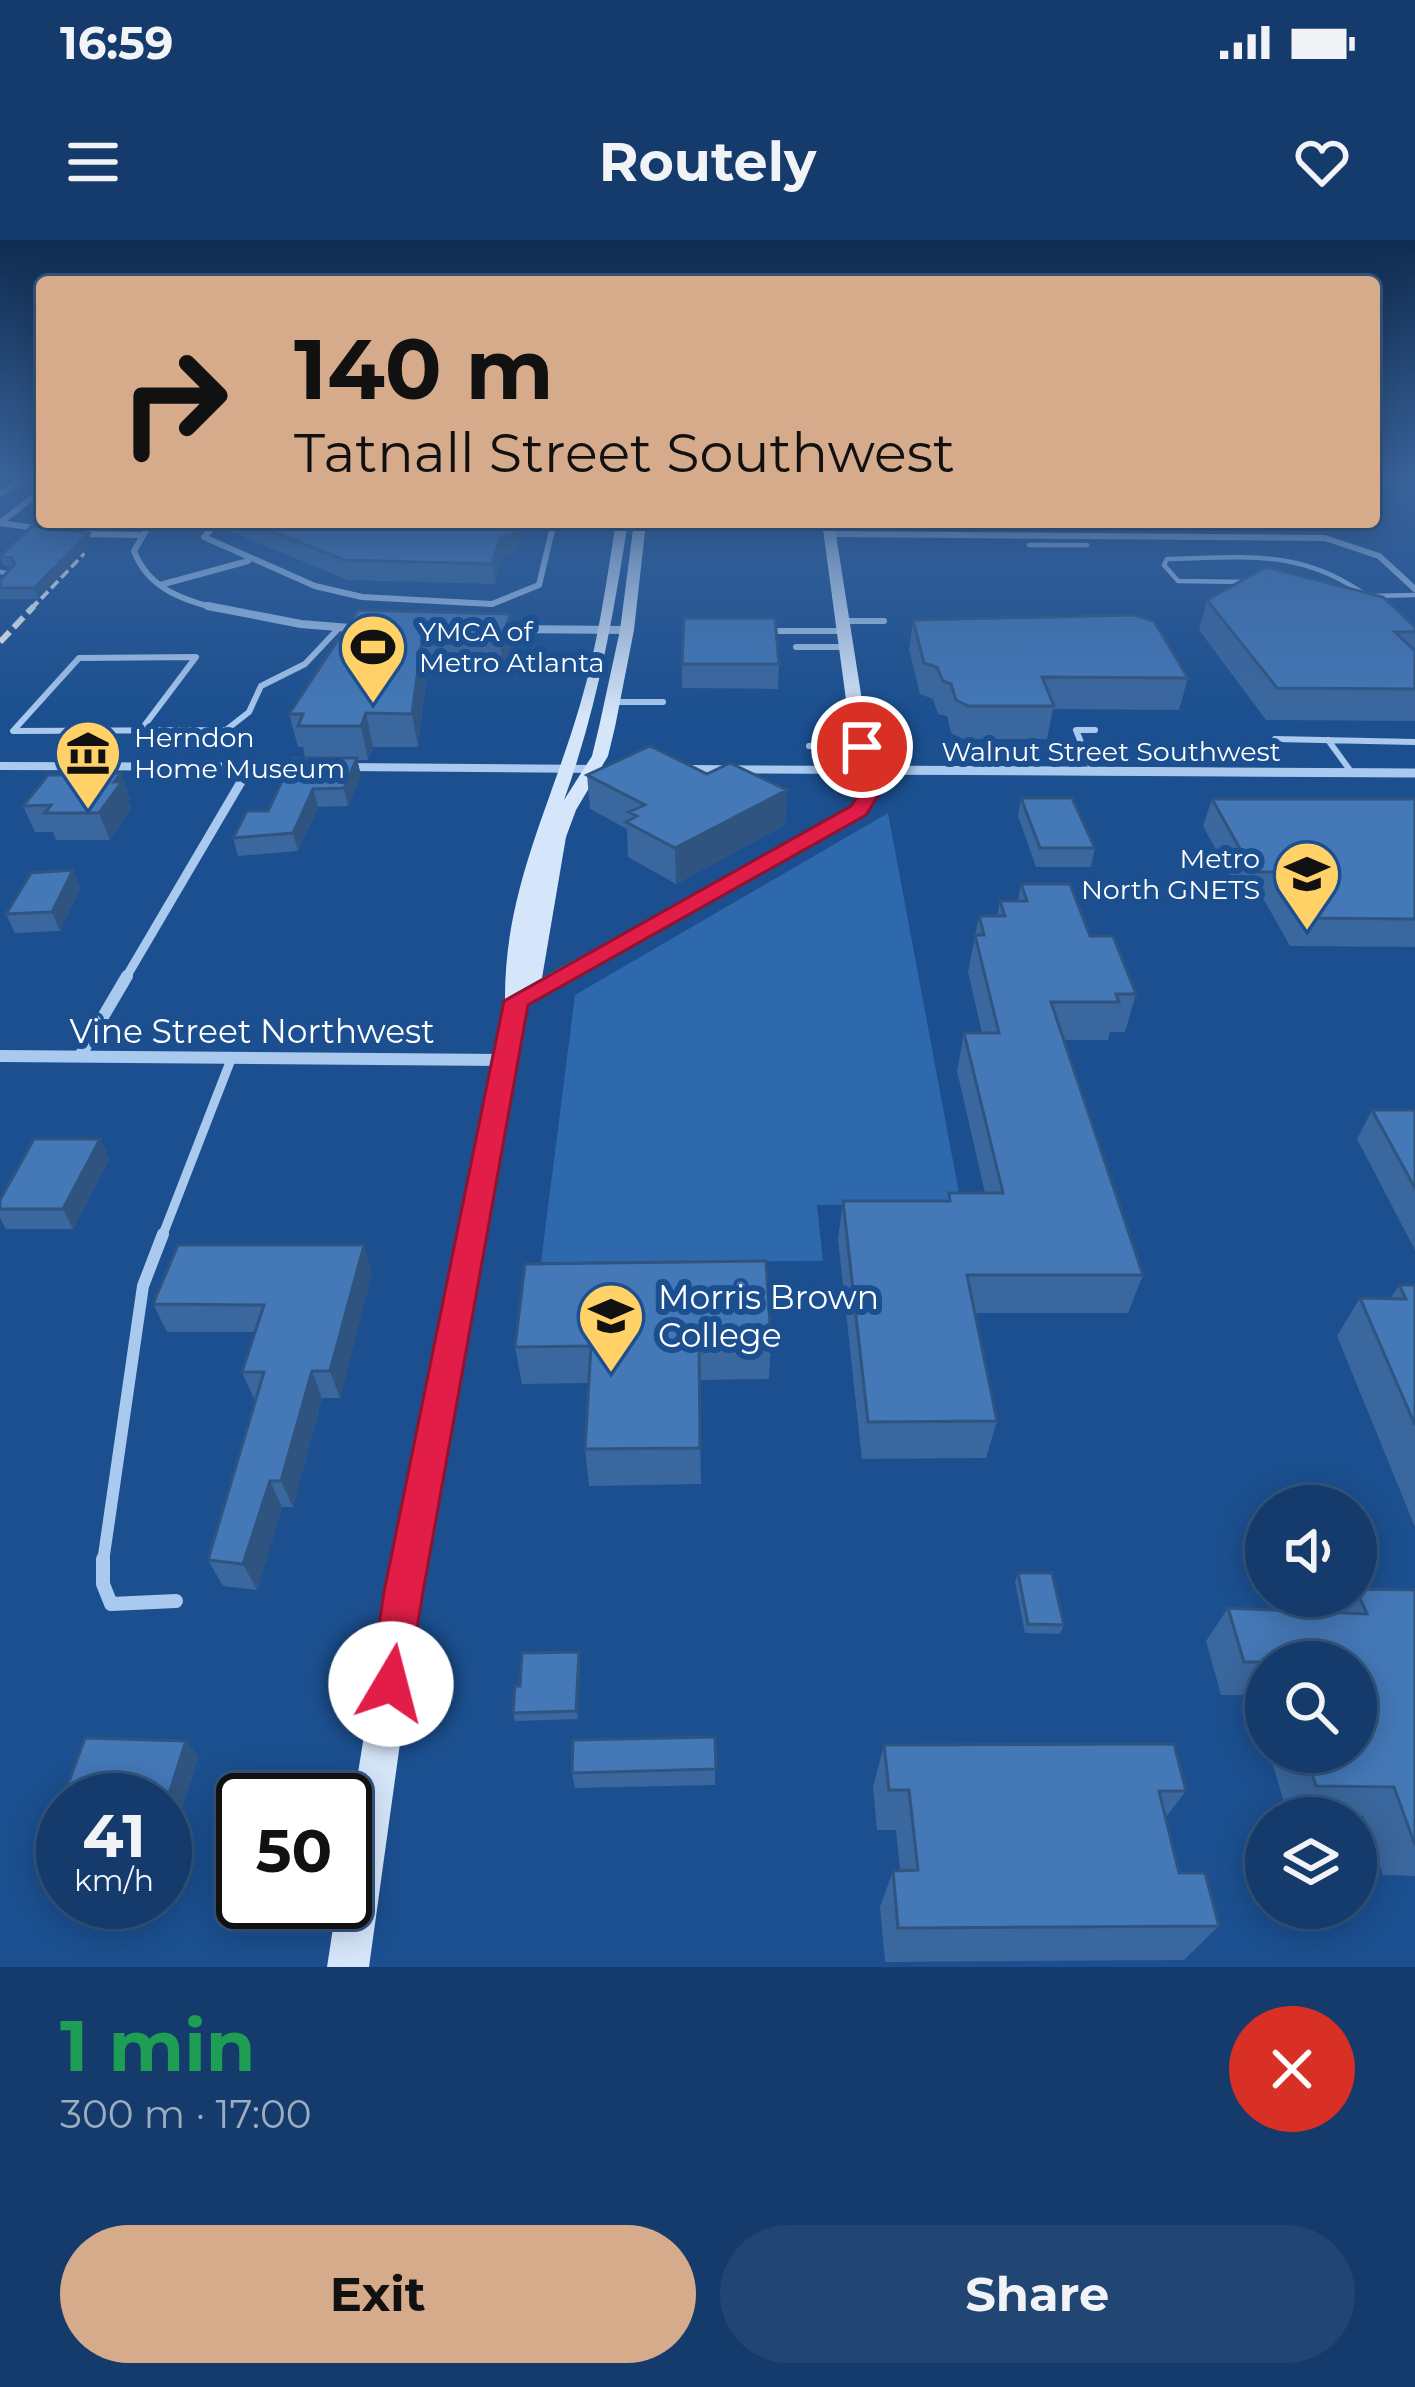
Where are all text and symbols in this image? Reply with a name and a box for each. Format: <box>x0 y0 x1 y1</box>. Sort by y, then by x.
text: 16:59 <box>60 15 174 70</box>
icon: menu <box>60 129 126 195</box>
text: Routely <box>599 129 816 195</box>
icon: heart <box>1289 129 1355 195</box>
text: 140 m <box>294 318 554 420</box>
icon: right <box>96 324 252 480</box>
text: Tatnall Street Southwest <box>294 420 955 486</box>
sports icon: YMCA of Metro Atlanta <box>338 612 408 706</box>
place label: YMCA of Metro Atlanta <box>419 615 605 679</box>
pin <box>811 696 913 798</box>
icon: arrive <box>829 714 895 780</box>
museum icon: Herndon Home Museum <box>53 718 123 812</box>
place label: Herndon Home Museum <box>134 721 345 785</box>
street label: Walnut Street Southwest <box>941 735 1281 768</box>
school or university icon: Metro North GNETS <box>1272 839 1342 933</box>
place label: Metro North GNETS <box>1081 842 1260 906</box>
street label: Vine Street Northwest <box>69 1011 435 1051</box>
place label: Morris Brown College <box>658 1277 879 1355</box>
school or university icon: Morris Brown College <box>576 1281 646 1375</box>
map controls <box>1245 1485 1377 1929</box>
button: sound <box>1245 1485 1377 1617</box>
position arrow <box>328 1621 454 1747</box>
button: search <box>1245 1641 1377 1773</box>
speed limit sign: 50 <box>216 1773 372 1929</box>
button: layers <box>1245 1797 1377 1929</box>
text: 41 <box>82 1799 146 1872</box>
text: km/h <box>74 1862 154 1899</box>
text: 1 min <box>60 2001 256 2089</box>
button: close <box>1229 2006 1355 2132</box>
text: 300 m · 17:00 <box>60 2090 312 2138</box>
button: Exit <box>60 2225 696 2363</box>
button: Share <box>720 2225 1355 2363</box>

